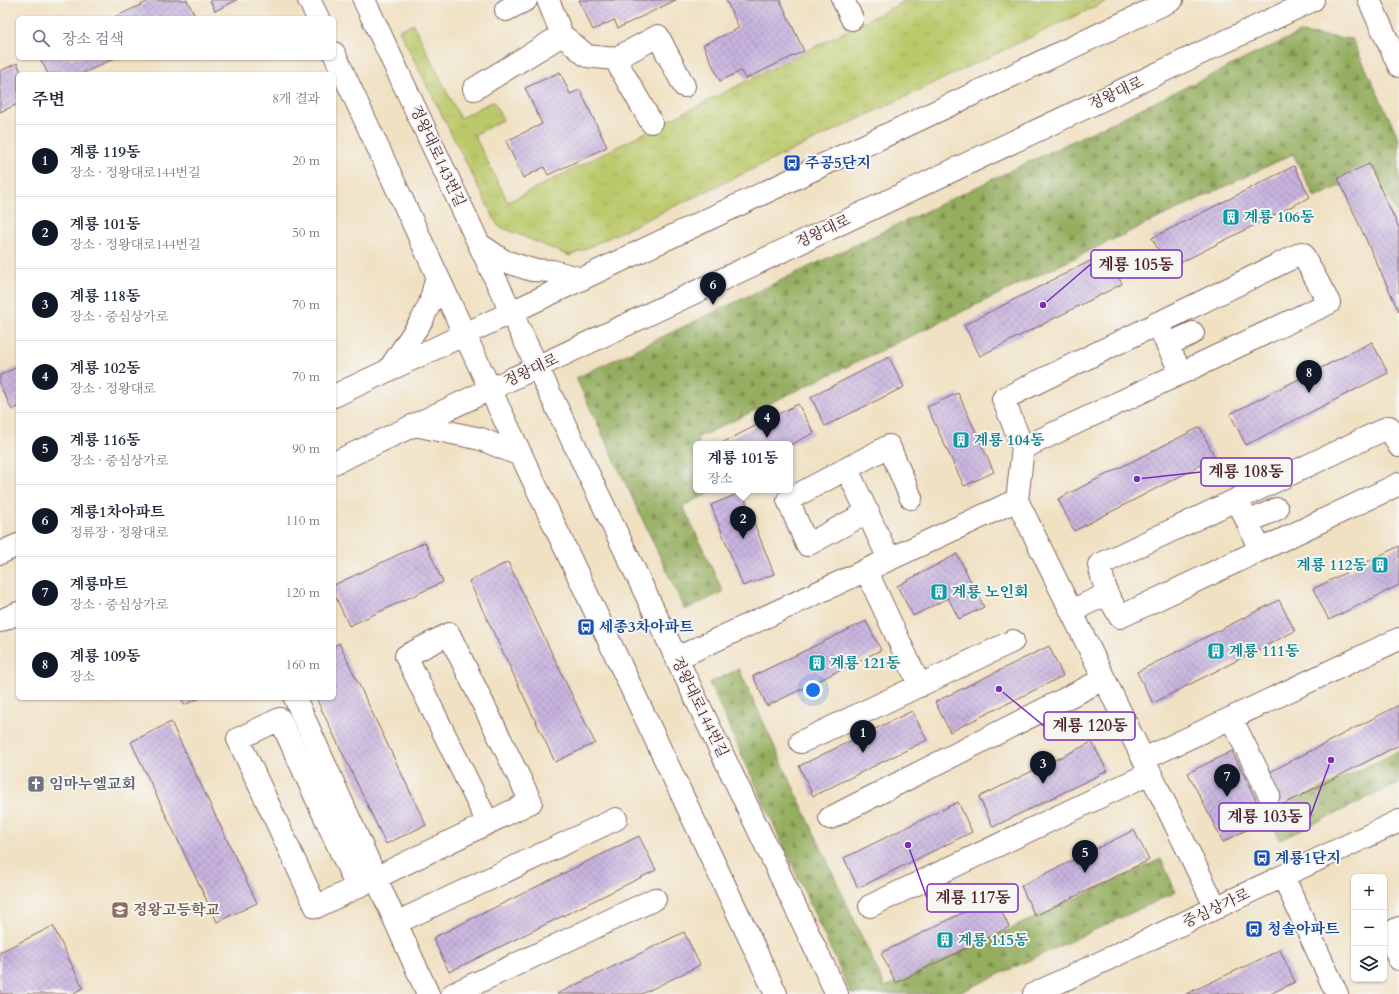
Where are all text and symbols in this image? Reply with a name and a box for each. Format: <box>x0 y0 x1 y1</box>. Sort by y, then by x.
search box <box>16 16 336 60</box>
icon: search <box>30 27 52 49</box>
text: 장소 검색 <box>62 29 124 49</box>
street label: 정왕대로 <box>1086 71 1147 114</box>
text: 주변 <box>32 88 65 111</box>
text: 8개 결과 <box>272 90 320 108</box>
street label: 정왕대로143번길 <box>406 102 470 210</box>
text: 계룡 119동 <box>70 142 141 162</box>
text: 1 <box>42 152 48 170</box>
text: 20 m <box>292 152 320 170</box>
bus stop icon: 주공5단지 <box>782 153 802 173</box>
place label: 주공5단지 <box>805 153 871 173</box>
text: 장소 · 정왕대로144번길 <box>70 164 201 182</box>
building icon: 계룡 106동 <box>1221 207 1241 227</box>
place label: 계룡 106동 <box>1244 207 1315 227</box>
street label: 정왕대로 <box>793 209 854 252</box>
text: 계룡 101동 <box>70 214 141 234</box>
text: 2 <box>42 224 48 242</box>
text: 50 m <box>292 224 320 242</box>
text: 장소 · 정왕대로144번길 <box>70 236 201 254</box>
callout: 계룡 105동 <box>1091 250 1182 278</box>
text: 계룡 105동 <box>1098 254 1174 276</box>
pin: 6 <box>700 272 726 305</box>
text: 계룡 118동 <box>70 286 141 306</box>
text: 3 <box>42 296 48 314</box>
text: 70 m <box>292 296 320 314</box>
text: 장소 · 중심상가로 <box>70 308 168 326</box>
street label: 정왕대로 <box>501 348 562 391</box>
text: 계룡 102동 <box>70 358 141 378</box>
pin: 8 <box>1296 360 1322 393</box>
text: 4 <box>42 368 48 386</box>
text: 70 m <box>292 368 320 386</box>
text: 장소 · 정왕대로 <box>70 380 156 398</box>
pin: 4 <box>754 405 780 438</box>
text: 계룡 116동 <box>70 430 141 450</box>
building icon: 계룡 104동 <box>951 430 971 450</box>
place label: 계룡 104동 <box>974 430 1045 450</box>
text: 5 <box>42 440 48 458</box>
text: 90 m <box>292 440 320 458</box>
popup <box>693 441 793 493</box>
text: 계룡 101동 <box>708 448 778 468</box>
text: 장소 · 중심상가로 <box>70 452 168 470</box>
callout: 계룡 108동 <box>1201 458 1292 486</box>
text: 계룡 108동 <box>1208 461 1284 483</box>
text: 장소 <box>708 470 733 488</box>
text: 계룡1차아파트 <box>70 502 165 522</box>
pin: 2 <box>730 506 756 539</box>
text: 6 <box>42 512 48 530</box>
text: 110 m <box>286 512 320 530</box>
text: 정류장 · 정왕대로 <box>70 524 168 542</box>
place label: 계룡 112동 <box>1296 555 1367 575</box>
building icon: 계룡 112동 <box>1370 555 1390 575</box>
text: 계룡마트 <box>70 574 128 594</box>
building icon: 계룡 노인회 <box>929 582 949 602</box>
place label: 계룡 노인회 <box>952 582 1028 602</box>
text: 7 <box>42 584 48 602</box>
text: 120 m <box>286 584 320 602</box>
text: 장소 · 중심상가로 <box>70 596 168 614</box>
bus stop icon: 세종3차아파트 <box>576 617 596 637</box>
place label: 세종3차아파트 <box>599 617 694 637</box>
building icon: 계룡 111동 <box>1206 641 1226 661</box>
place label: 계룡 111동 <box>1229 641 1300 661</box>
text: 계룡 109동 <box>70 646 141 666</box>
street label: 정왕대로144번길 <box>667 653 733 761</box>
building icon: 계룡 121동 <box>807 653 827 673</box>
place label: 계룡 121동 <box>830 653 901 673</box>
text: 8 <box>42 656 48 674</box>
text: 160 m <box>286 656 320 674</box>
text: 장소 <box>70 668 95 686</box>
your location <box>803 680 823 700</box>
callout: 계룡 120동 <box>1044 712 1135 740</box>
text: 계룡 120동 <box>1052 715 1128 737</box>
pin: 1 <box>850 720 876 753</box>
pin: 3 <box>1030 751 1056 784</box>
pin: 7 <box>1214 764 1240 797</box>
church icon: 임마누엘교회 <box>26 774 46 794</box>
place label: 임마누엘교회 <box>49 774 136 794</box>
callout: 계룡 103동 <box>1219 803 1310 831</box>
text: 계룡 103동 <box>1227 806 1303 828</box>
pin: 5 <box>1072 840 1098 873</box>
bus stop icon: 계룡1단지 <box>1252 848 1272 868</box>
place label: 계룡1단지 <box>1275 848 1341 868</box>
map controls <box>1351 874 1387 982</box>
button: + <box>1351 874 1387 910</box>
street label: 중심상가로 <box>1179 883 1254 932</box>
callout: 계룡 117동 <box>927 884 1018 912</box>
text: 계룡 117동 <box>935 887 1011 909</box>
school or university icon: 정왕고등학교 <box>110 900 130 920</box>
place label: 정왕고등학교 <box>133 900 220 920</box>
button: − <box>1351 910 1387 946</box>
bus stop icon: 청솔아파트 <box>1244 919 1264 939</box>
place label: 청솔아파트 <box>1267 919 1340 939</box>
building icon: 계룡 115동 <box>935 930 955 950</box>
place label: 계룡 115동 <box>958 930 1029 950</box>
button: layers <box>1351 946 1387 982</box>

